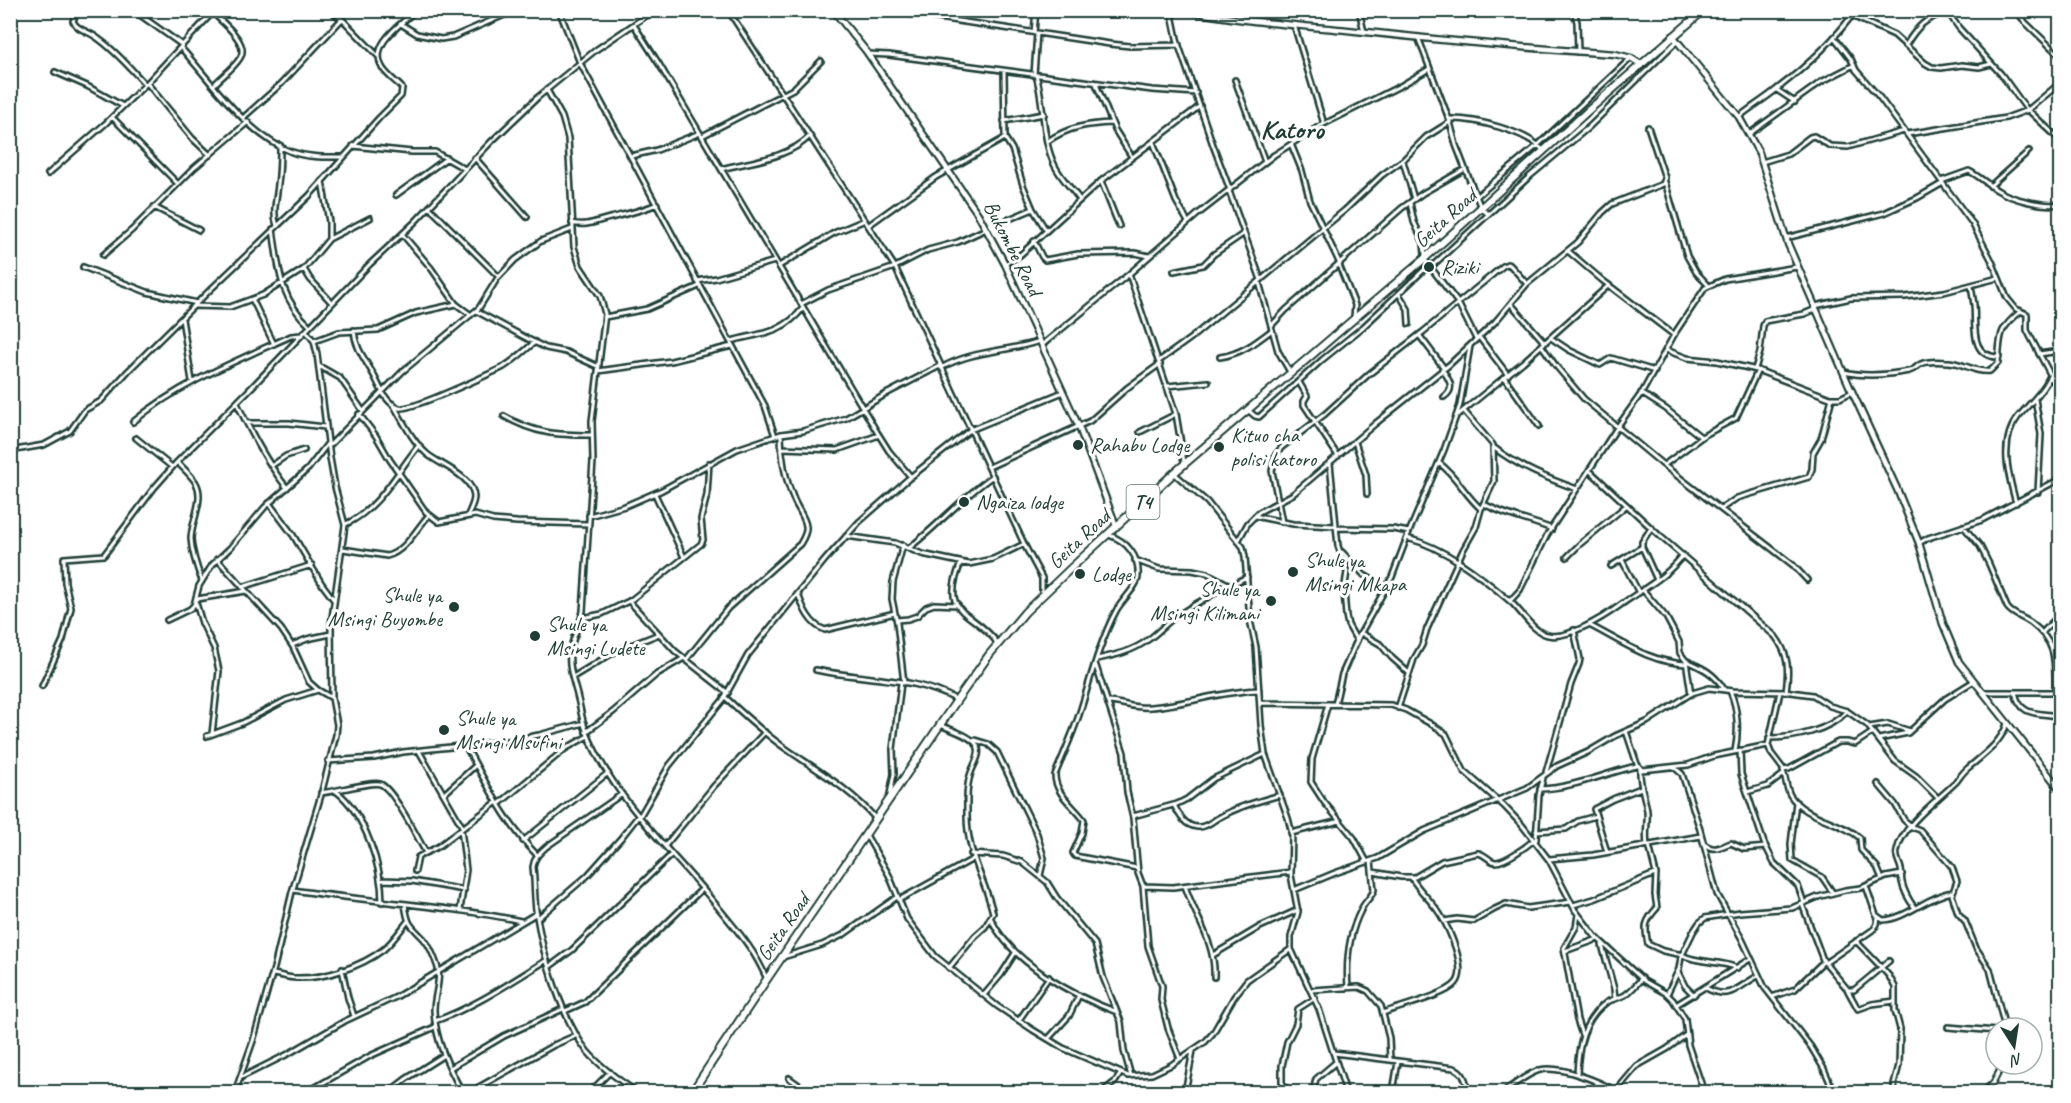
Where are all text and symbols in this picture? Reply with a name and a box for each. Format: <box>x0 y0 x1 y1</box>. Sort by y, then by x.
district label: Katoro <box>1261 112 1326 146</box>
street label: Geita Road <box>1408 180 1485 253</box>
street label: Bukombe Road <box>978 196 1050 303</box>
place label: Riziki <box>1441 254 1481 280</box>
marker: Riziki <box>1422 260 1436 274</box>
place label: Kituo cha polisi katoro <box>1231 422 1318 472</box>
place label: Rahabu Lodge <box>1090 432 1190 458</box>
marker: Rahabu Lodge <box>1071 438 1085 452</box>
marker: Kituo cha polisi katoro <box>1212 440 1226 454</box>
road number: T4 <box>1126 485 1160 519</box>
place label: Ngaiza lodge <box>976 489 1064 515</box>
marker: Ngaiza lodge <box>957 495 971 509</box>
street label: Geita Road <box>1042 501 1118 574</box>
place label: Shule ya Msingi Mkapa <box>1305 547 1408 597</box>
place label: Lodge <box>1092 561 1132 587</box>
marker: Shule ya Msingi Mkapa <box>1286 565 1300 579</box>
marker: Lodge <box>1073 567 1087 581</box>
place label: Shule ya Msingi Kilimani <box>1150 576 1262 626</box>
place label: Shule ya Msingi Buyombe <box>328 582 444 632</box>
marker: Shule ya Msingi Kilimani <box>1264 594 1278 608</box>
marker: Shule ya Msingi Buyombe <box>447 600 461 614</box>
place label: Shule ya Msingi Ludete <box>547 611 646 661</box>
marker: Shule ya Msingi Ludete <box>528 629 542 643</box>
place label: Shule ya Msingi Msufini <box>456 705 564 755</box>
marker: Shule ya Msingi Msufini <box>437 723 451 737</box>
street label: Geita Road <box>751 885 818 966</box>
north arrow <box>1984 1016 2044 1076</box>
text: N <box>2007 1049 2024 1071</box>

